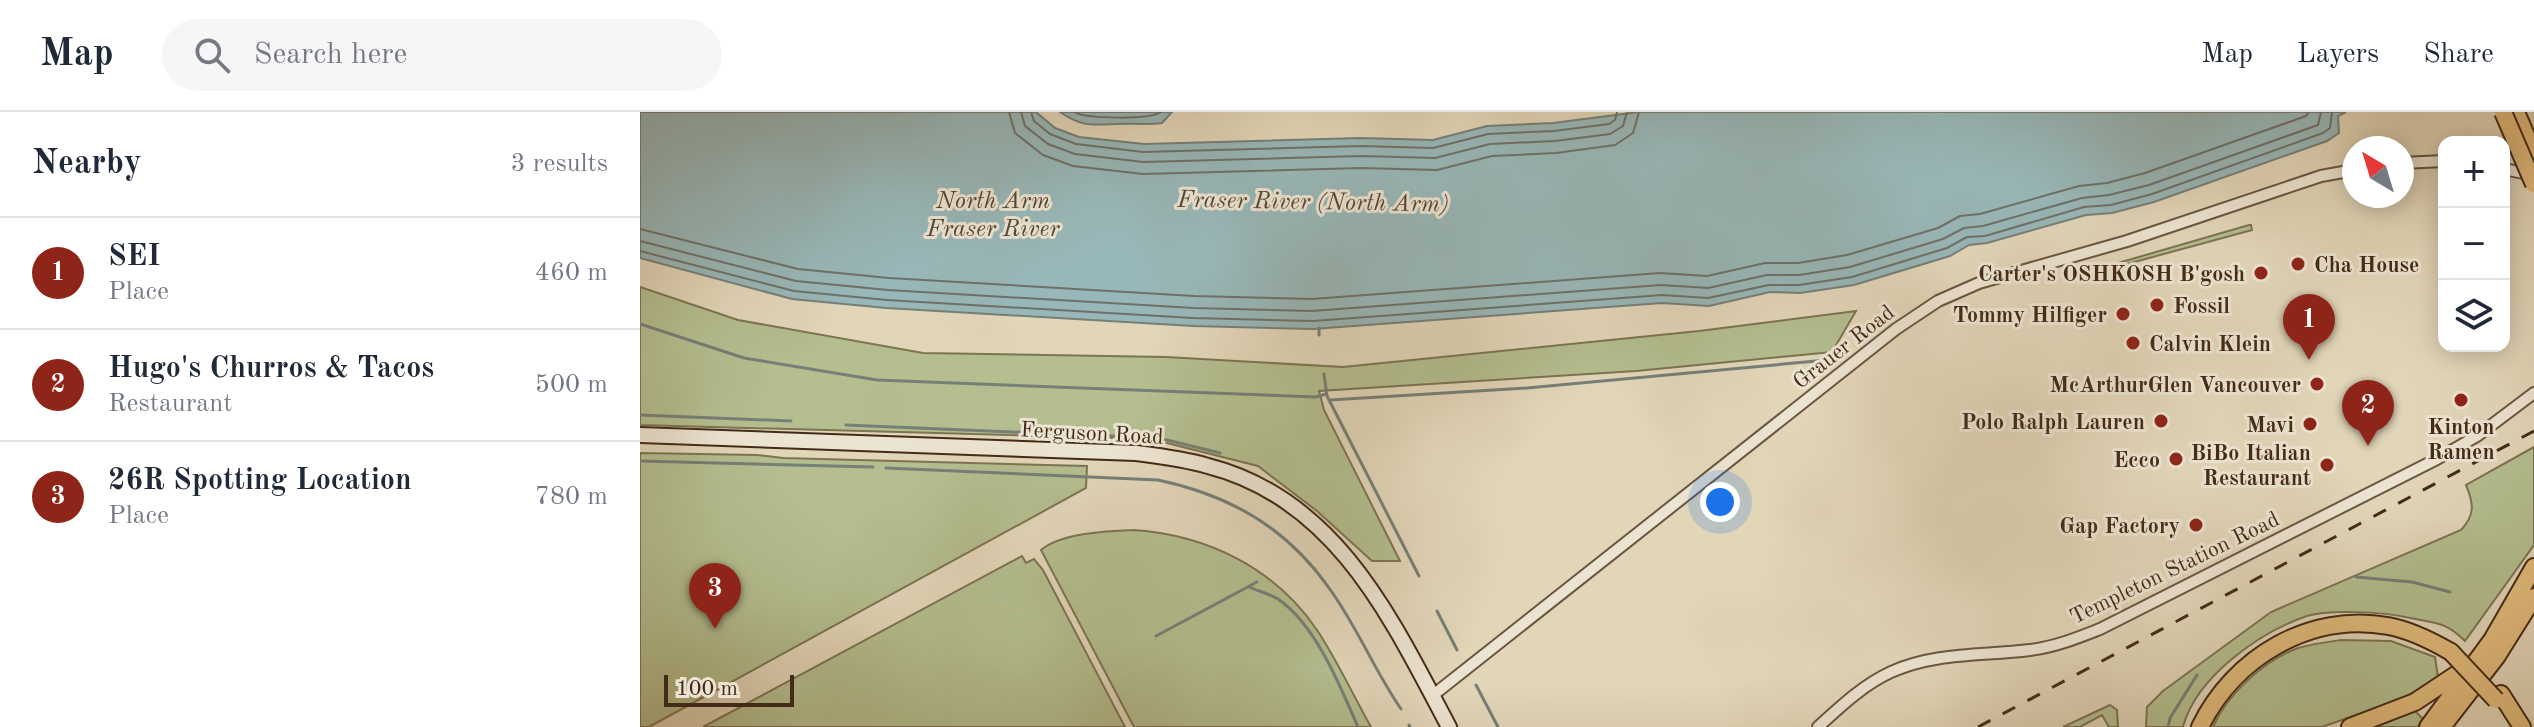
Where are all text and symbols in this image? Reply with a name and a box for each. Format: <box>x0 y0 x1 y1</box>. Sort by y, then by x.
search box <box>162 19 722 91</box>
icon: search <box>190 33 234 77</box>
text: Map <box>40 36 114 74</box>
text: Search here <box>254 40 407 70</box>
text: Map <box>2201 41 2253 69</box>
text: Layers <box>2297 41 2379 69</box>
text: Share <box>2423 41 2494 69</box>
north arrow <box>2342 136 2414 208</box>
map controls <box>2438 136 2510 352</box>
button: + <box>2438 136 2510 208</box>
text: Nearby <box>32 147 142 181</box>
text: 3 results <box>510 151 608 177</box>
water label: Fraser River (North Arm) <box>1176 189 1449 217</box>
water label: North Arm Fraser River <box>925 190 1060 242</box>
button: − <box>2438 208 2510 280</box>
text: SEI <box>108 242 161 272</box>
marker: Cha House <box>2289 255 2307 273</box>
place label: Cha House <box>2314 255 2419 277</box>
text: 1 <box>50 260 66 286</box>
text: 460 m <box>535 260 608 286</box>
place label: Carter's OSHKOSH B'gosh <box>1978 264 2245 286</box>
marker: Carter's OSHKOSH B'gosh <box>2252 264 2270 282</box>
text: Place <box>108 279 169 305</box>
button: layers <box>2438 280 2510 352</box>
pin: 1 <box>2283 294 2335 360</box>
marker: Fossil <box>2148 296 2166 314</box>
place label: Fossil <box>2173 296 2230 318</box>
street label: Grauer Road <box>1789 301 1899 394</box>
place label: Tommy Hilfiger <box>1953 305 2107 327</box>
marker: Tommy Hilfiger <box>2114 305 2132 323</box>
marker: Calvin Klein <box>2124 334 2142 352</box>
place label: Calvin Klein <box>2149 334 2271 356</box>
text: Hugo's Churros & Tacos <box>108 354 434 384</box>
text: 2 <box>50 372 66 398</box>
text: 500 m <box>535 372 608 398</box>
place label: McArthurGlen Vancouver <box>2049 375 2301 397</box>
marker: McArthurGlen Vancouver <box>2308 375 2326 393</box>
pin: 2 <box>2342 380 2394 446</box>
text: Restaurant <box>108 391 232 417</box>
marker: Kinton Ramen <box>2452 391 2470 409</box>
place label: Polo Ralph Lauren <box>1961 412 2145 434</box>
marker: Polo Ralph Lauren <box>2152 412 2170 430</box>
place label: Mavi <box>2246 415 2294 437</box>
marker: Mavi <box>2301 415 2319 433</box>
place label: Kinton Ramen <box>2427 417 2495 464</box>
street label: Ferguson Road <box>1020 419 1164 449</box>
place label: BiBo Italian Restaurant <box>2190 443 2311 490</box>
place label: Ecco <box>2113 450 2160 472</box>
marker: Ecco <box>2167 450 2185 468</box>
marker: BiBo Italian Restaurant <box>2318 456 2336 474</box>
text: 26R Spotting Location <box>108 466 412 496</box>
your location <box>1700 482 1740 522</box>
text: 3 <box>50 484 66 510</box>
text: 780 m <box>535 484 608 510</box>
text: Place <box>108 503 169 529</box>
street label: Templeton Station Road <box>2067 509 2283 629</box>
place label: Gap Factory <box>2059 516 2180 538</box>
marker: Gap Factory <box>2187 516 2205 534</box>
pin: 3 <box>689 563 741 629</box>
scale bar <box>664 671 794 707</box>
text: 100 m <box>676 678 738 700</box>

